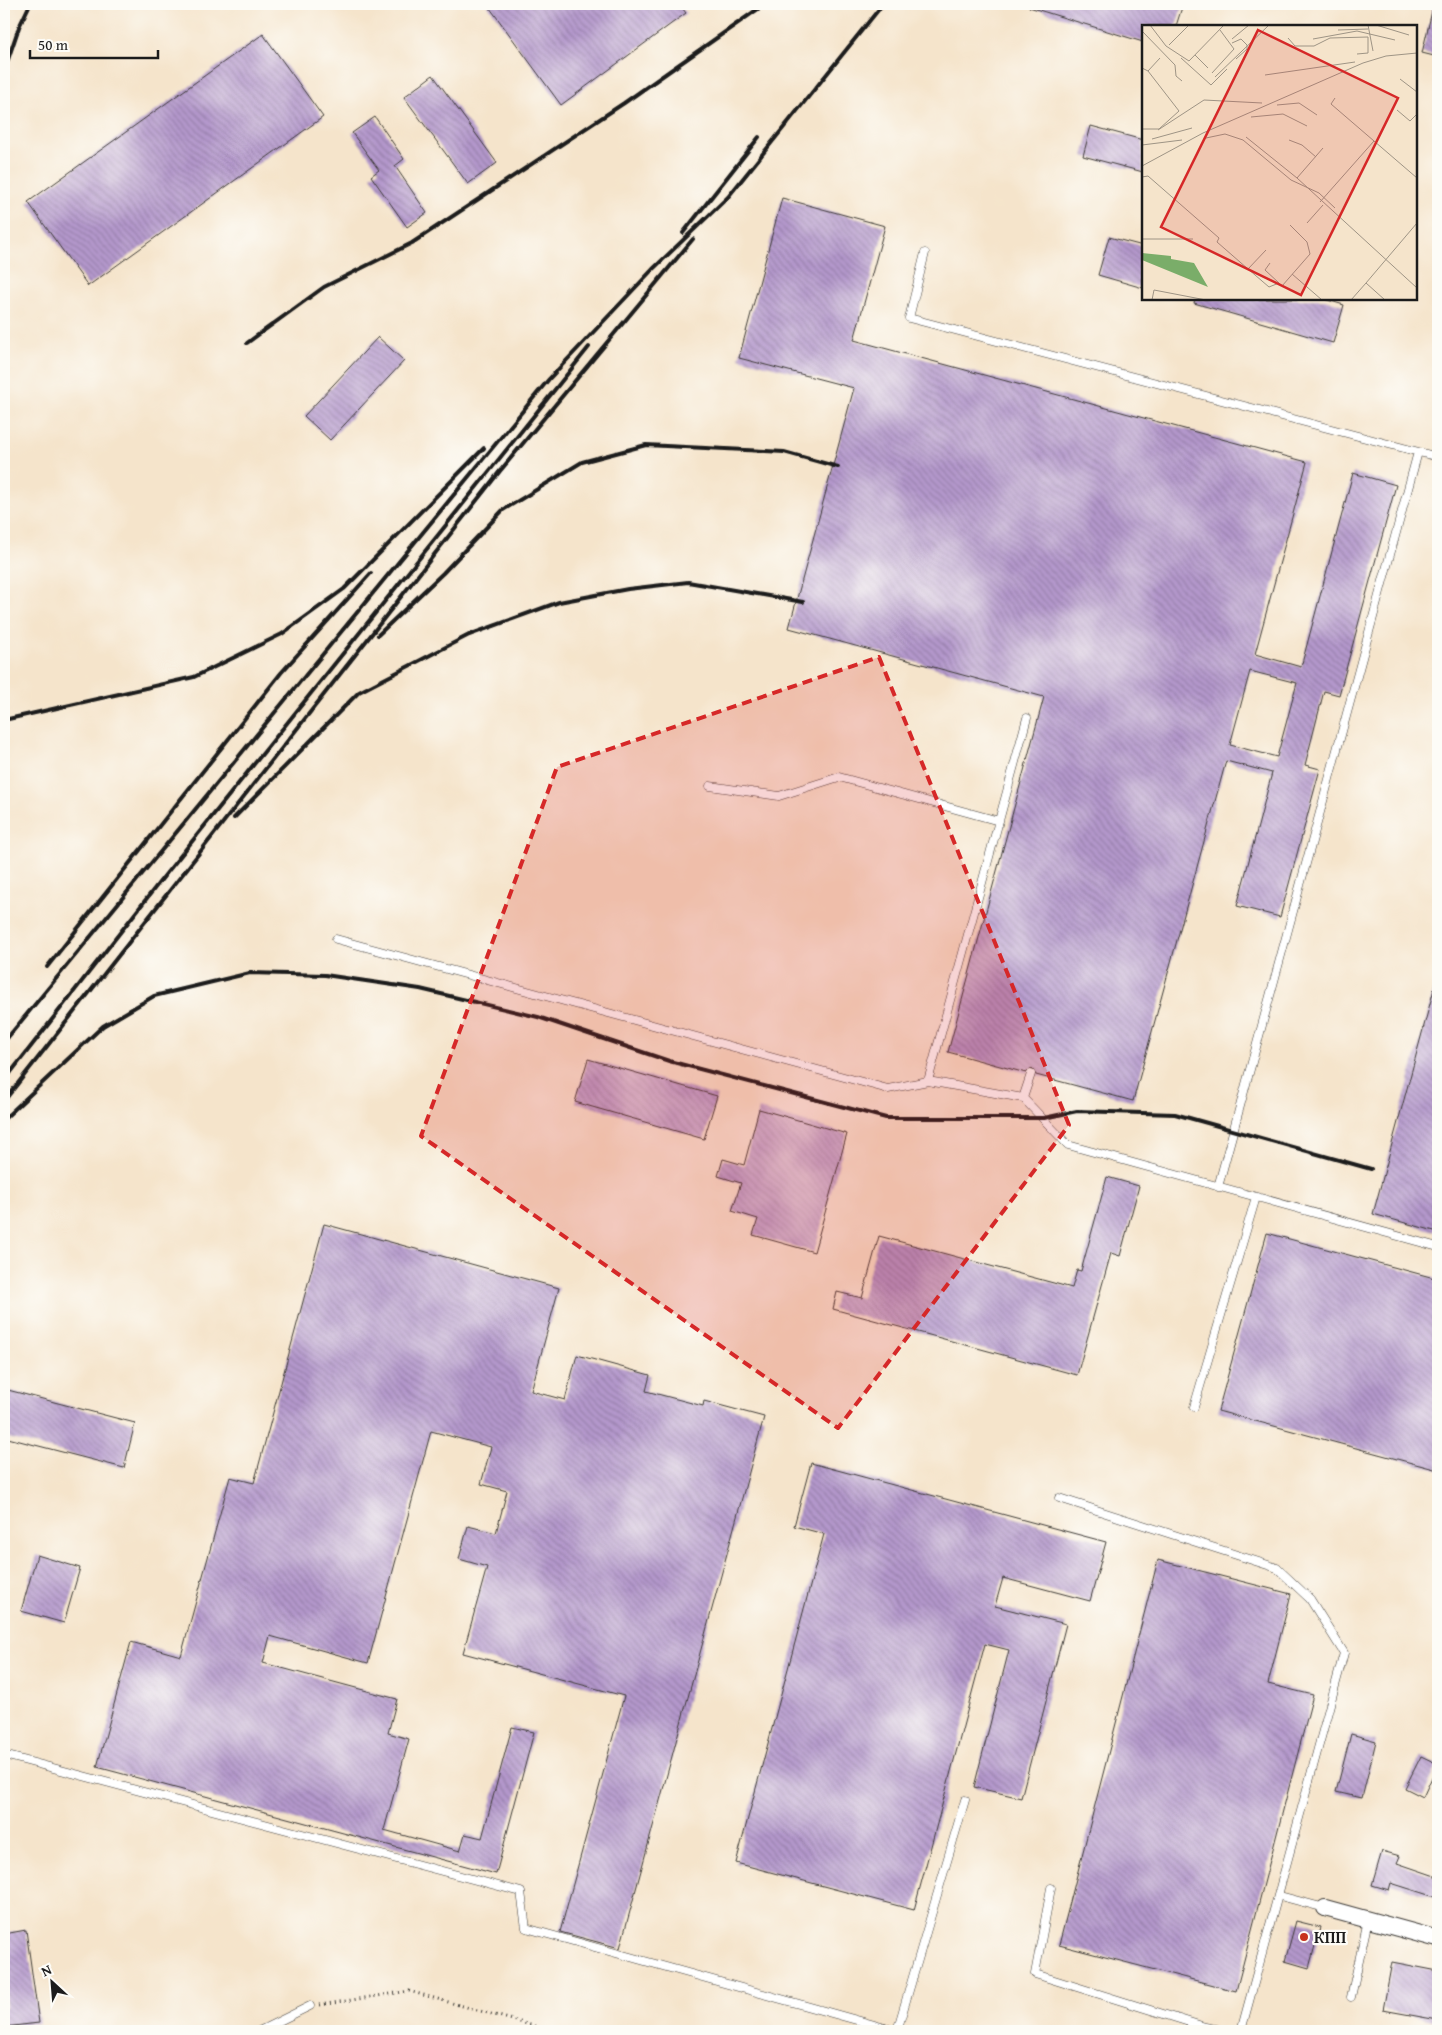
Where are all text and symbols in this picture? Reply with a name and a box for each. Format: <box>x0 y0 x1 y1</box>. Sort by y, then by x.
inset map <box>1142 25 1417 300</box>
scale bar <box>30 28 158 60</box>
text: 50 m <box>38 34 69 55</box>
place label: КПП <box>1314 1925 1346 1949</box>
marker: КПП <box>1298 1931 1310 1943</box>
north arrow <box>28 1958 78 2008</box>
text: N <box>38 1959 55 1981</box>

